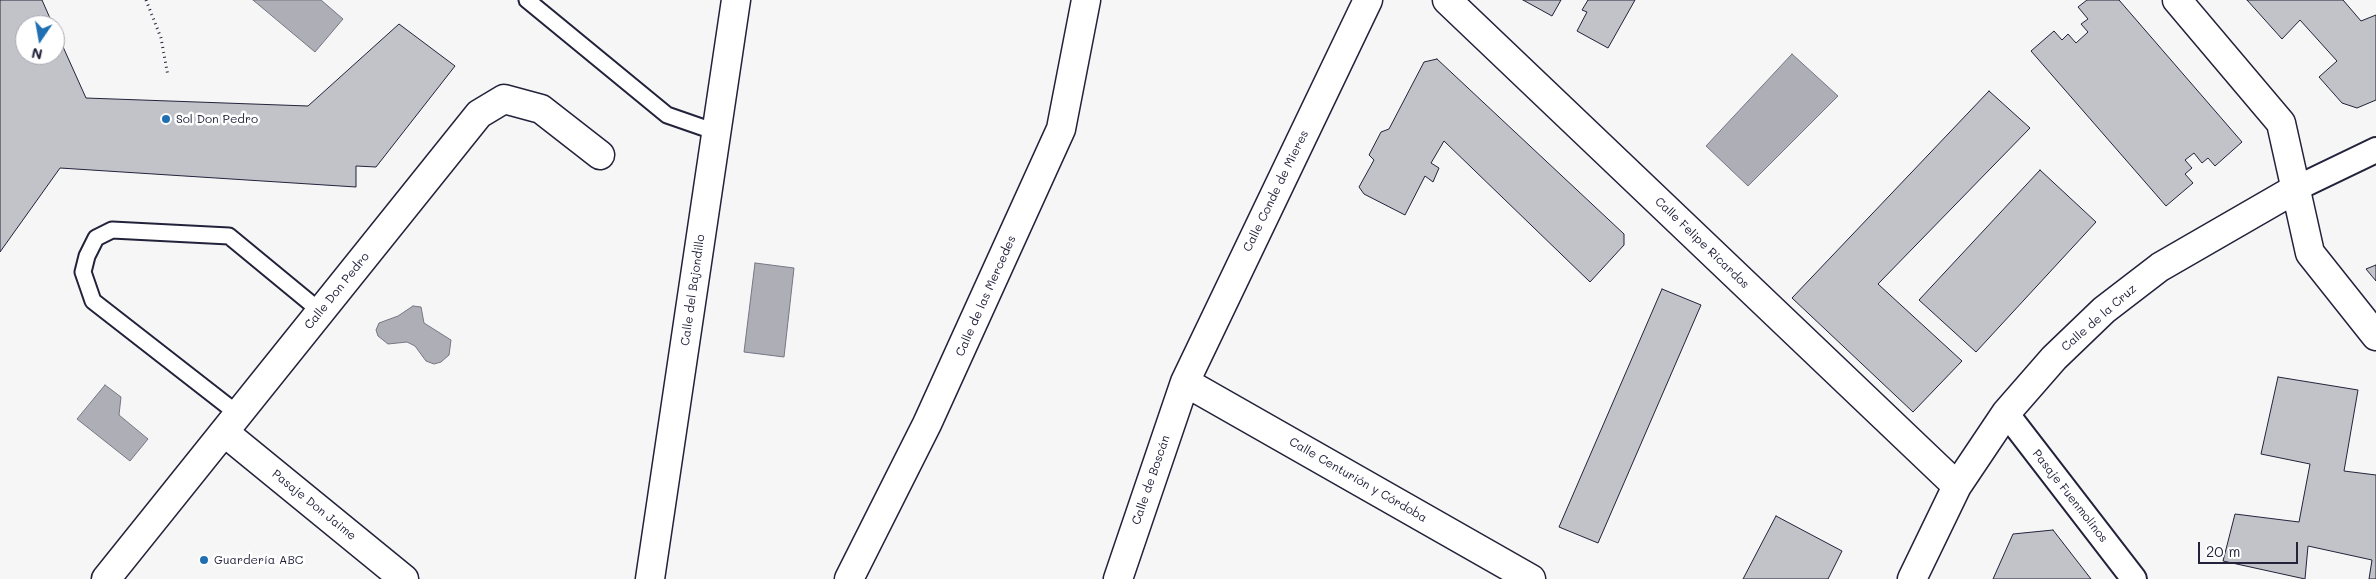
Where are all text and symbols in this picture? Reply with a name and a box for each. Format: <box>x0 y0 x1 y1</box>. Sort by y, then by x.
north arrow <box>15 15 65 65</box>
text: N <box>30 44 44 65</box>
place label: Sol Don Pedro <box>176 112 258 126</box>
marker: Sol Don Pedro <box>160 113 172 125</box>
street label: Calle Conde de Mieres <box>1240 128 1312 254</box>
street label: Calle Felipe Ricardos <box>1652 194 1752 292</box>
street label: Calle del Bajondillo <box>678 233 708 347</box>
street label: Calle de las Mercedes <box>953 233 1019 359</box>
street label: Calle Don Pedro <box>302 250 372 332</box>
street label: Calle de la Cruz <box>2059 282 2139 354</box>
street label: Calle de Boscán <box>1129 433 1173 527</box>
street label: Calle Centurión y Córdoba <box>1287 435 1429 525</box>
street label: Pasaje Fuenmolinos <box>2029 447 2111 545</box>
street label: Pasaje Don Jaime <box>269 467 359 543</box>
scale bar <box>2201 532 2301 564</box>
text: 20 m <box>2206 541 2240 561</box>
place label: Guardería ABC <box>214 553 303 567</box>
marker: Guardería ABC <box>198 554 210 566</box>

